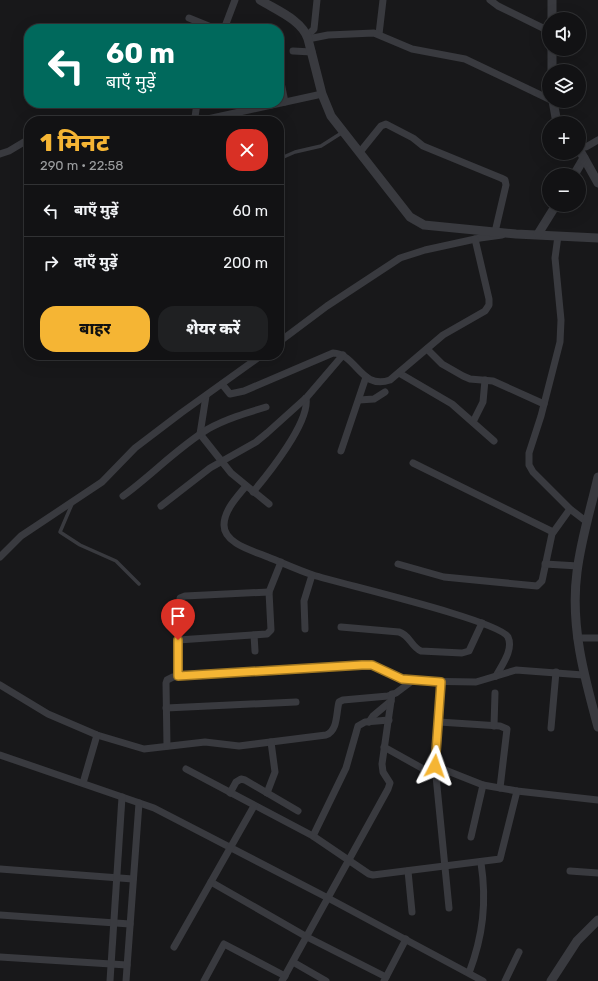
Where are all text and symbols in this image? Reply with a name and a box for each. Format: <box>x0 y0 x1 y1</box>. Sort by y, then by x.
map controls <box>542 12 586 212</box>
button: sound <box>542 12 586 56</box>
text: 60 m <box>106 37 175 70</box>
icon: left <box>40 40 92 92</box>
button: layers <box>542 64 586 108</box>
text: बाएँ मुड़ें <box>106 71 156 93</box>
button: + <box>542 116 586 160</box>
text: 1 मिनट <box>40 129 109 157</box>
button: close <box>226 129 268 171</box>
text: 290 m · 22:58 <box>40 158 124 173</box>
button: − <box>542 168 586 212</box>
icon: left <box>40 200 62 222</box>
text: बाएँ मुड़ें <box>74 201 118 219</box>
text: 60 m <box>232 202 268 220</box>
icon: right <box>40 252 62 274</box>
text: दाएँ मुड़ें <box>74 253 117 271</box>
text: 200 m <box>223 254 268 272</box>
button: बाहर <box>40 306 150 352</box>
button: शेयर करें <box>158 306 268 352</box>
pin <box>161 599 195 640</box>
icon: arrive <box>167 605 189 627</box>
position arrow <box>414 745 456 787</box>

